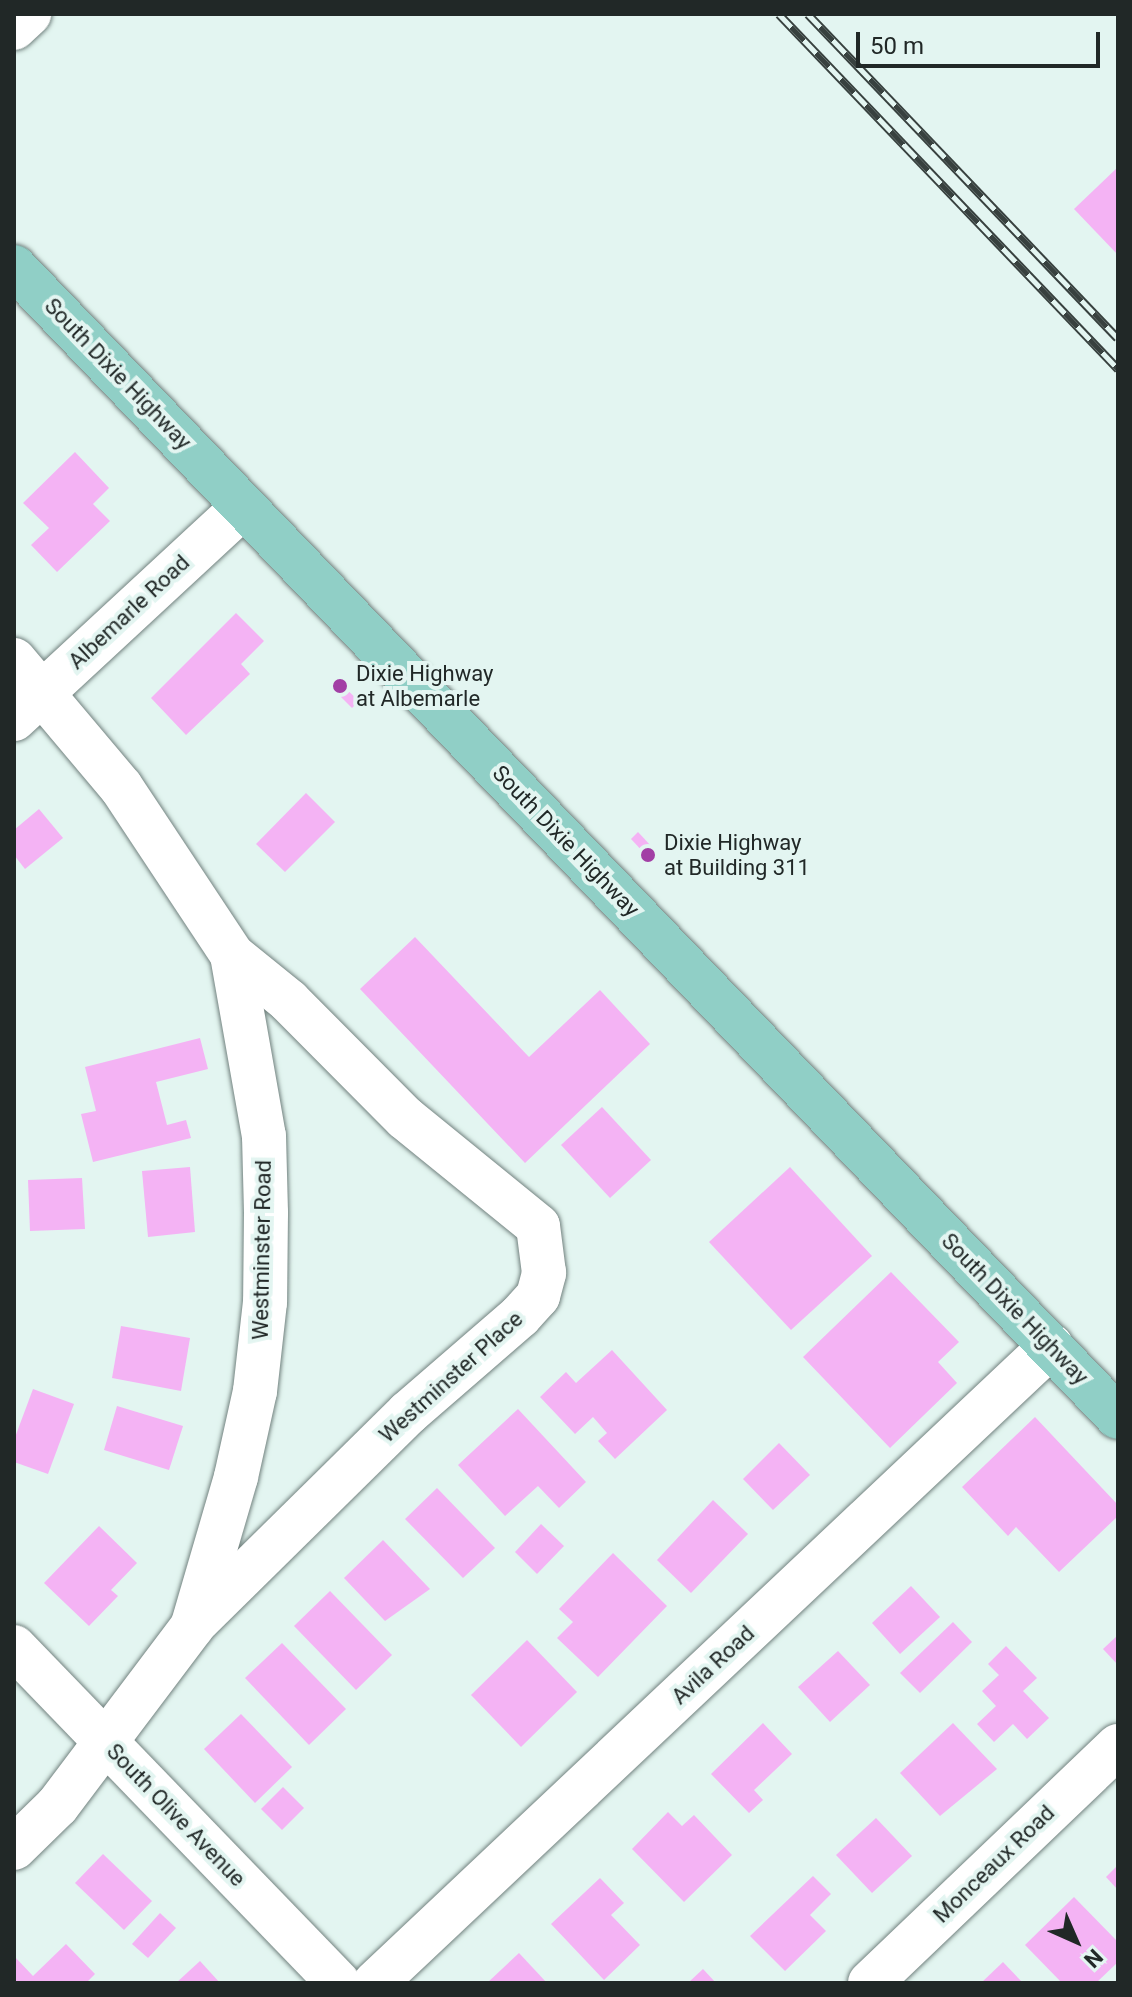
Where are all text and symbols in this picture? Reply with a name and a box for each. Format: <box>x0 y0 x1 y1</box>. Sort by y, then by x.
scale bar <box>860 16 1104 66</box>
text: 50 m <box>870 32 924 60</box>
street label: South Dixie Highway <box>39 293 197 455</box>
street label: Albemarle Road <box>63 549 195 675</box>
place label: Dixie Highway at Albemarle <box>356 660 493 712</box>
marker: Dixie Highway at Albemarle <box>331 677 349 695</box>
street label: South Dixie Highway <box>487 760 645 922</box>
place label: Dixie Highway at Building 311 <box>664 829 810 880</box>
marker: Dixie Highway at Building 311 <box>639 846 657 864</box>
street label: Westminster Road <box>247 1160 277 1340</box>
street label: South Dixie Highway <box>936 1228 1094 1390</box>
street label: Westminster Place <box>374 1306 528 1448</box>
street label: Avila Road <box>666 1620 760 1710</box>
street label: South Olive Avenue <box>101 1738 251 1892</box>
street label: Monceaux Road <box>928 1800 1060 1928</box>
north arrow <box>1036 1901 1116 1981</box>
text: N <box>1079 1944 1108 1973</box>

